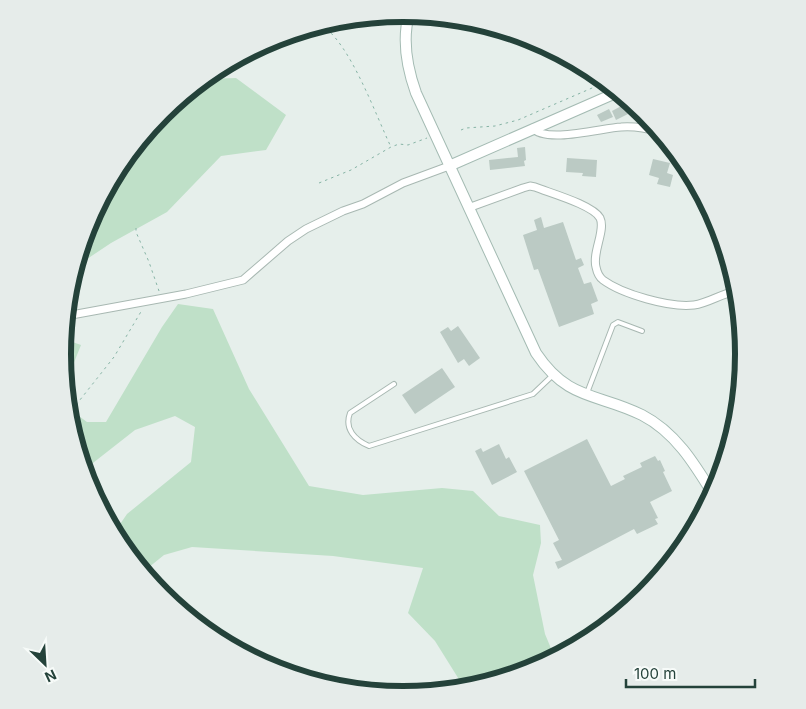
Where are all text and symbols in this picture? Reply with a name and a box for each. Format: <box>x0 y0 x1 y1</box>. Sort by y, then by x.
north arrow <box>20 639 70 689</box>
scale bar <box>626 656 755 688</box>
text: 100 m <box>634 664 676 683</box>
text: N <box>42 666 59 686</box>

